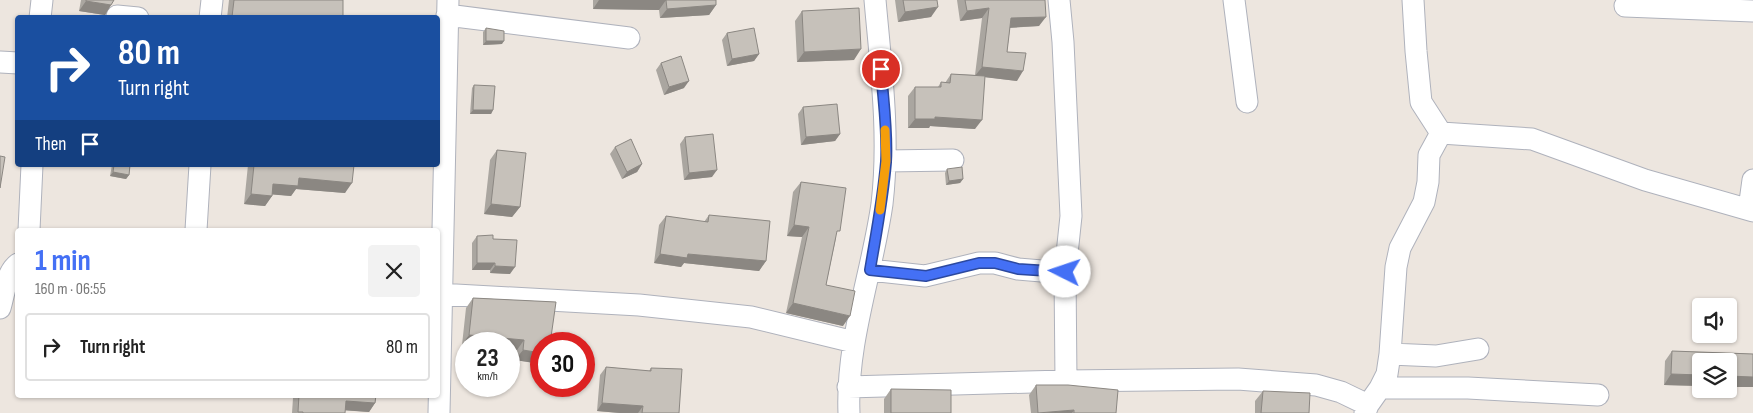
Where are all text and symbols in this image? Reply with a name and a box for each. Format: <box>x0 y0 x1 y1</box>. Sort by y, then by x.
text: 80 m <box>118 32 180 75</box>
icon: right <box>35 35 100 100</box>
pin <box>860 48 902 90</box>
icon: arrive <box>867 55 895 83</box>
text: Turn right <box>118 75 189 102</box>
icon: arrive <box>76 130 104 158</box>
text: Then <box>35 133 66 156</box>
text: 1 min <box>35 243 91 279</box>
button: close <box>368 245 420 297</box>
position arrow <box>1038 245 1090 297</box>
text: 160 m · 06:55 <box>35 280 106 299</box>
map controls <box>1692 298 1737 398</box>
button: sound <box>1692 298 1737 343</box>
speed limit sign: 30 <box>530 332 595 397</box>
icon: right <box>37 333 65 361</box>
text: Turn right <box>80 336 145 359</box>
text: 80 m <box>386 336 418 359</box>
text: 23 <box>476 343 499 374</box>
button: layers <box>1692 353 1737 398</box>
text: km/h <box>477 369 498 384</box>

